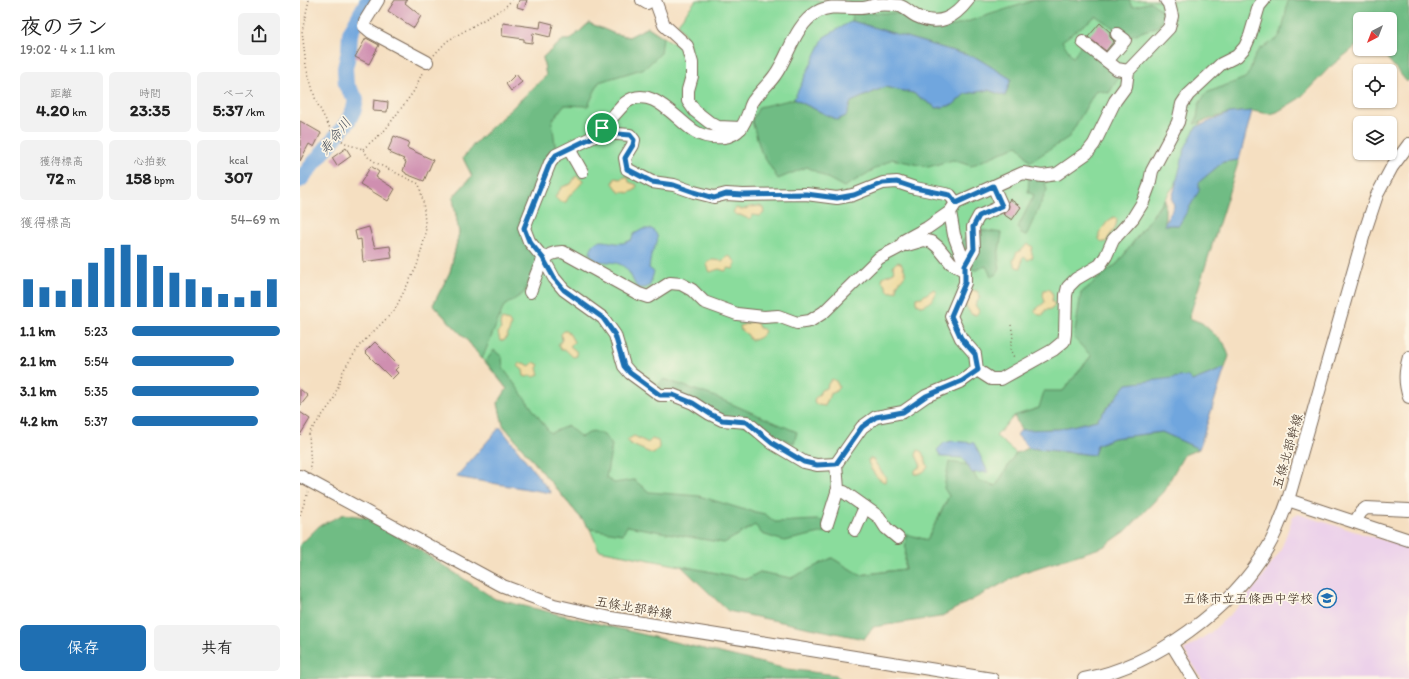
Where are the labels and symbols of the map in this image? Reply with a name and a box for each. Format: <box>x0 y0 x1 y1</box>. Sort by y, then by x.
north arrow <box>1353 12 1397 56</box>
pin <box>585 111 619 145</box>
water label: 寿命川 <box>316 114 355 158</box>
street label: 五條北部幹線 <box>1270 411 1306 491</box>
school or university icon: 五條市立五條西中学校 <box>1316 587 1338 609</box>
place label: 五條市立五條西中学校 <box>1183 591 1313 606</box>
street label: 五條北部幹線 <box>594 593 675 622</box>

